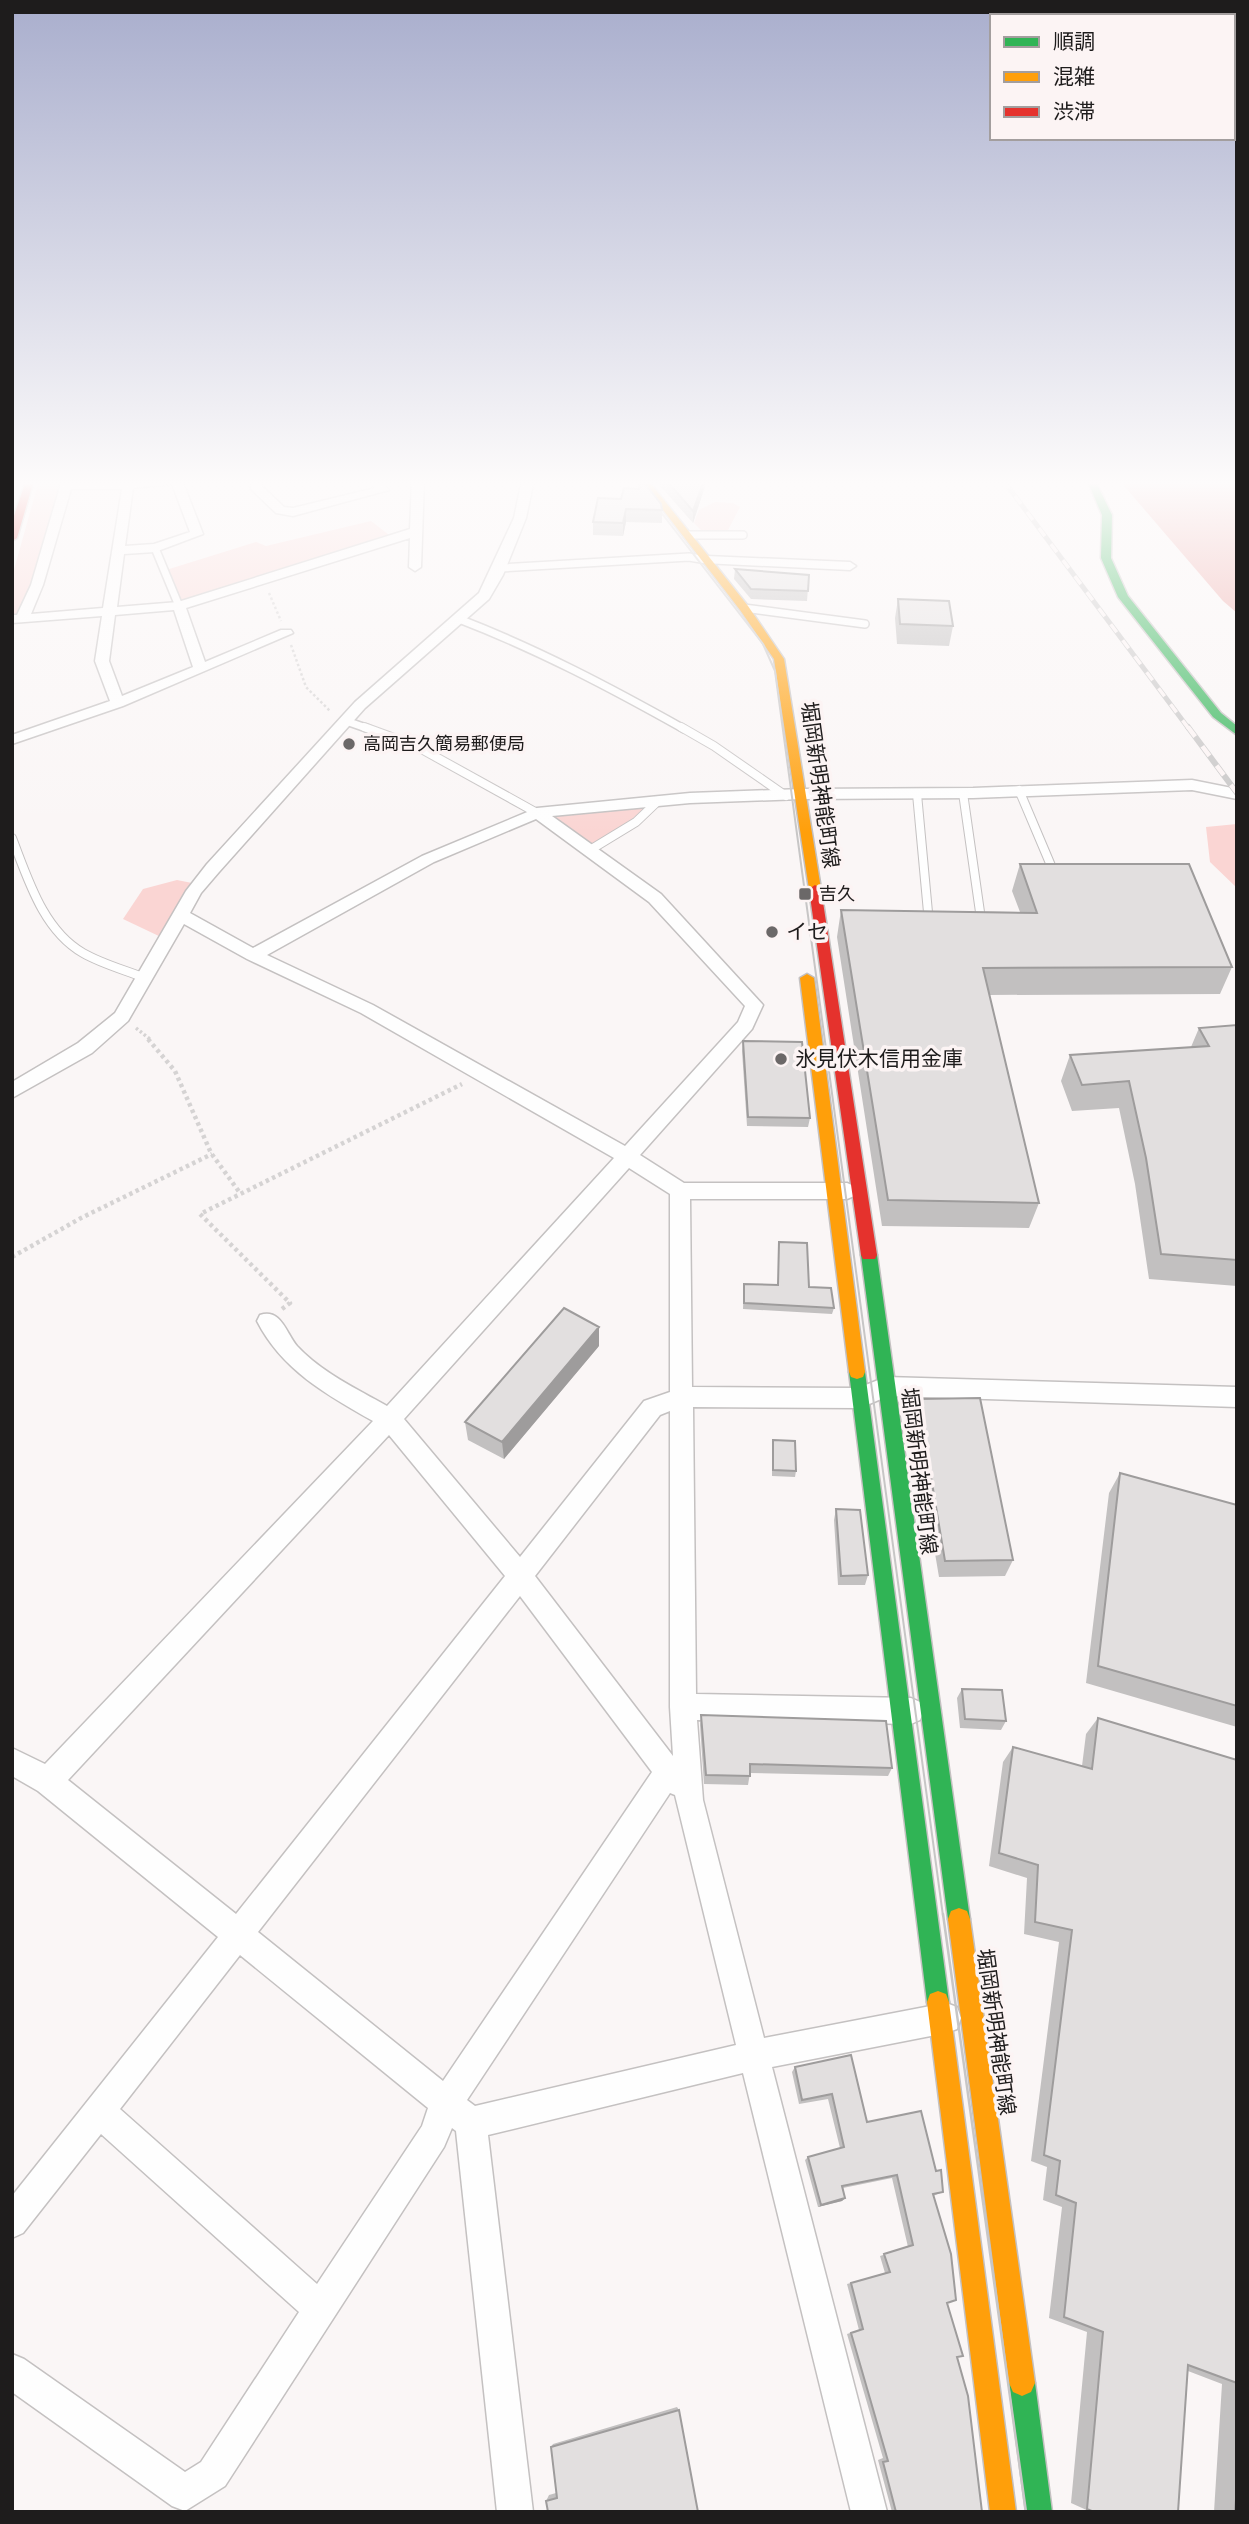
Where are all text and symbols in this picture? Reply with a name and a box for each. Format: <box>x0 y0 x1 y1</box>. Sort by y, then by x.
legend <box>990 14 1235 140</box>
text: 順調 <box>1053 24 1095 55</box>
text: 混雑 <box>1053 59 1095 90</box>
text: 渋滞 <box>1053 94 1095 125</box>
street label: 堀岡新明神能町線 <box>795 699 850 870</box>
place label: 高岡吉久簡易郵便局 <box>363 729 525 756</box>
marker: 高岡吉久簡易郵便局 <box>341 736 357 752</box>
place label: 吉久 <box>819 879 855 906</box>
marker: 吉久 <box>797 886 813 902</box>
place label: イセ <box>786 914 828 945</box>
marker: イセ <box>764 924 780 940</box>
place label: 氷見伏木信用金庫 <box>795 1041 963 1072</box>
marker: 氷見伏木信用金庫 <box>773 1051 789 1067</box>
street label: 堀岡新明神能町線 <box>896 1385 947 1556</box>
street label: 堀岡新明神能町線 <box>971 1946 1026 2117</box>

